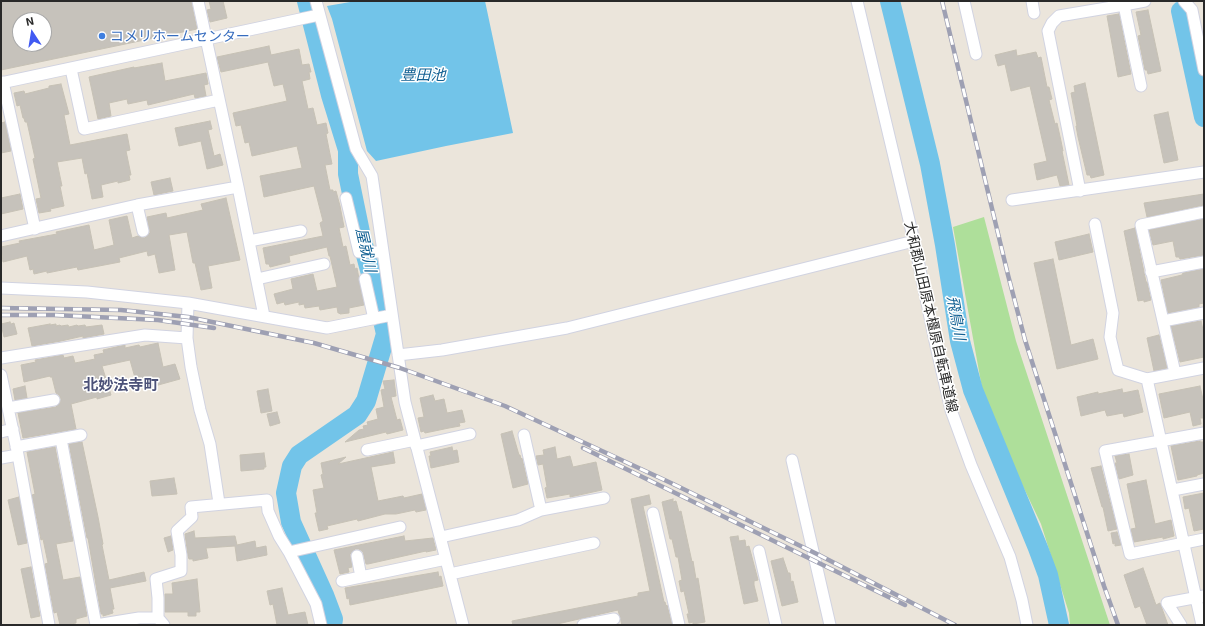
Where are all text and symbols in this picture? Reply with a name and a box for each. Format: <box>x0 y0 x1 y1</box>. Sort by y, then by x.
north arrow <box>12 12 52 52</box>
text: N <box>24 14 35 28</box>
place label: コメリホームセンター <box>110 28 250 44</box>
marker: コメリホームセンター <box>97 31 107 41</box>
water label: 豊田池 <box>401 66 445 84</box>
street label: 大和郡山田原本橿原自転車道線 <box>901 220 961 414</box>
water label: 屋就川 <box>352 226 380 274</box>
water label: 飛鳥川 <box>943 294 969 342</box>
district label: 北妙法寺町 <box>84 376 158 394</box>

